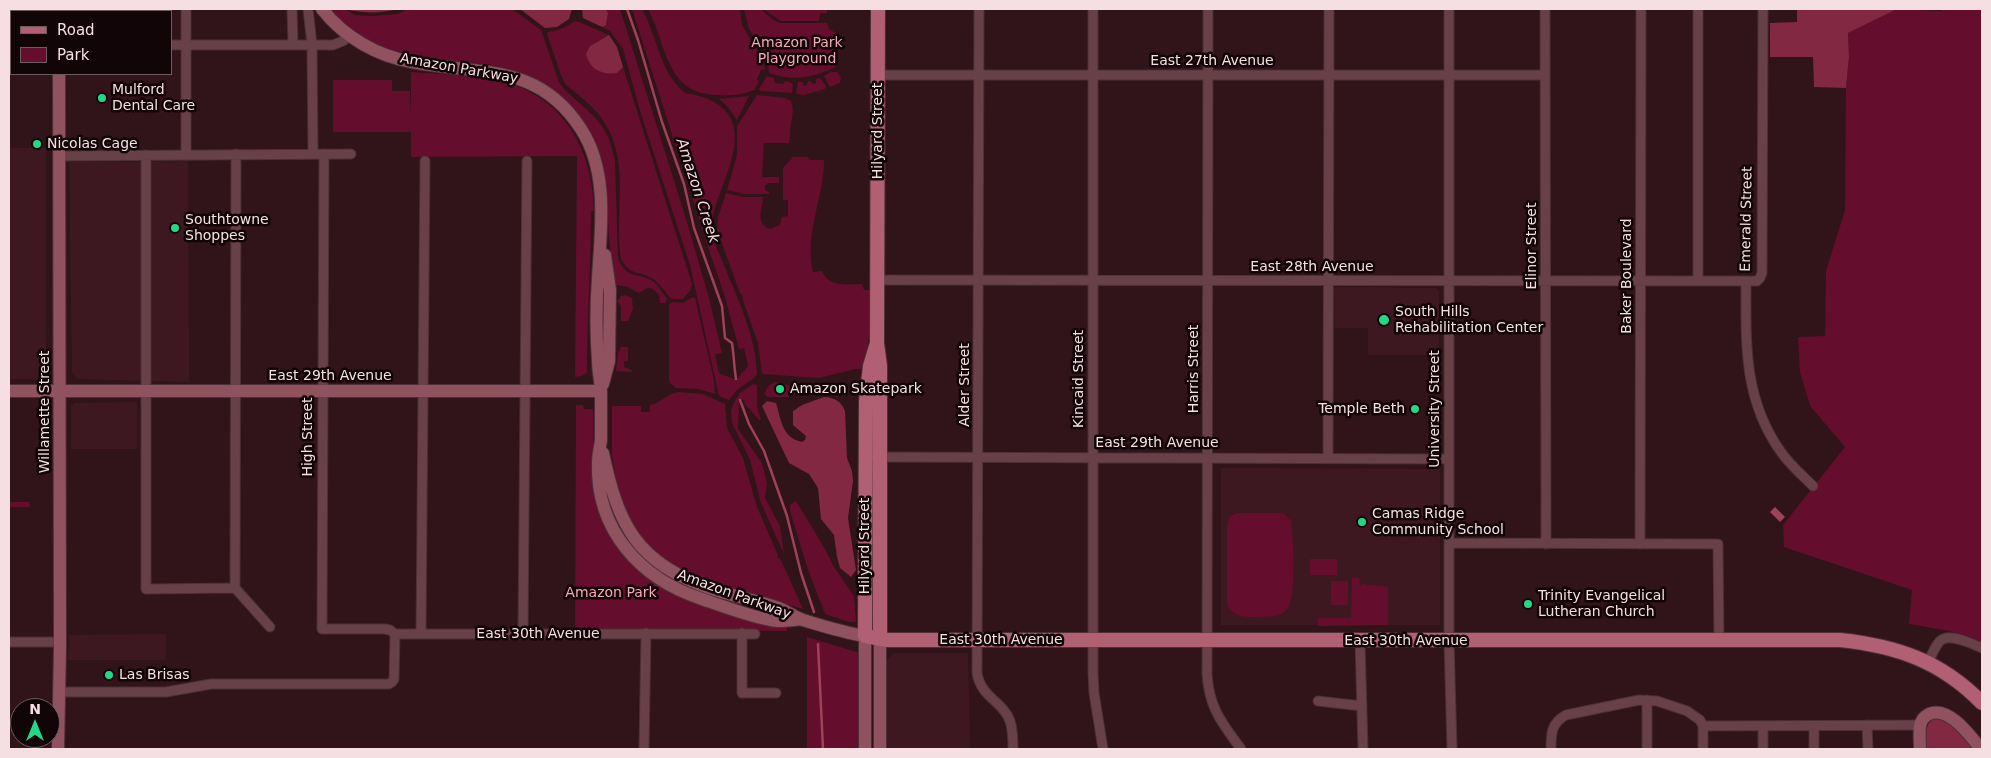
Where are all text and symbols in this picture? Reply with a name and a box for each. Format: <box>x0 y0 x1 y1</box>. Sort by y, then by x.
legend <box>10 10 172 75</box>
text: Road <box>57 21 95 39</box>
park label: Amazon Park Playground <box>751 35 843 68</box>
text: Park <box>57 46 89 64</box>
street label: Amazon Parkway <box>399 50 519 88</box>
street label: East 27th Avenue <box>1150 53 1274 69</box>
place label: Mulford Dental Care <box>112 82 195 114</box>
street label: Hilyard Street <box>870 83 886 179</box>
marker: Mulford Dental Care <box>96 92 108 104</box>
place label: Nicolas Cage <box>47 136 138 152</box>
water label: Amazon Creek <box>672 136 722 246</box>
marker: Nicolas Cage <box>31 138 43 150</box>
street label: Emerald Street <box>1738 166 1756 272</box>
street label: Elinor Street <box>1524 203 1540 289</box>
place label: Southtowne Shoppes <box>185 212 269 244</box>
street label: Baker Boulevard <box>1619 218 1635 334</box>
marker: Southtowne Shoppes <box>169 222 181 234</box>
street label: East 28th Avenue <box>1250 259 1374 275</box>
place label: South Hills Rehabilitation Center <box>1395 304 1543 336</box>
marker: South Hills Rehabilitation Center <box>1377 313 1391 327</box>
street label: Harris Street <box>1186 325 1202 413</box>
street label: Kincaid Street <box>1071 330 1087 428</box>
street label: Alder Street <box>957 343 973 427</box>
street label: University Street <box>1427 350 1443 468</box>
street label: Willamette Street <box>37 351 53 473</box>
street label: East 29th Avenue <box>268 368 392 384</box>
place label: Amazon Skatepark <box>790 381 922 397</box>
marker: Amazon Skatepark <box>774 383 786 395</box>
street label: High Street <box>300 397 316 477</box>
place label: Temple Beth <box>1318 401 1405 417</box>
marker: Temple Beth <box>1409 403 1421 415</box>
street label: East 29th Avenue <box>1095 435 1219 451</box>
street label: Hilyard Street <box>857 498 873 594</box>
place label: Camas Ridge Community School <box>1372 506 1504 538</box>
marker: Camas Ridge Community School <box>1356 516 1368 528</box>
street label: Amazon Parkway <box>675 567 793 623</box>
park label: Amazon Park <box>565 585 657 601</box>
place label: Trinity Evangelical Lutheran Church <box>1538 588 1665 620</box>
marker: Trinity Evangelical Lutheran Church <box>1522 598 1534 610</box>
street label: East 30th Avenue <box>476 626 600 642</box>
street label: East 30th Avenue <box>939 632 1063 648</box>
street label: East 30th Avenue <box>1344 633 1468 649</box>
place label: Las Brisas <box>119 667 190 683</box>
marker: Las Brisas <box>103 669 115 681</box>
north arrow <box>10 698 60 748</box>
text: N <box>29 701 41 717</box>

